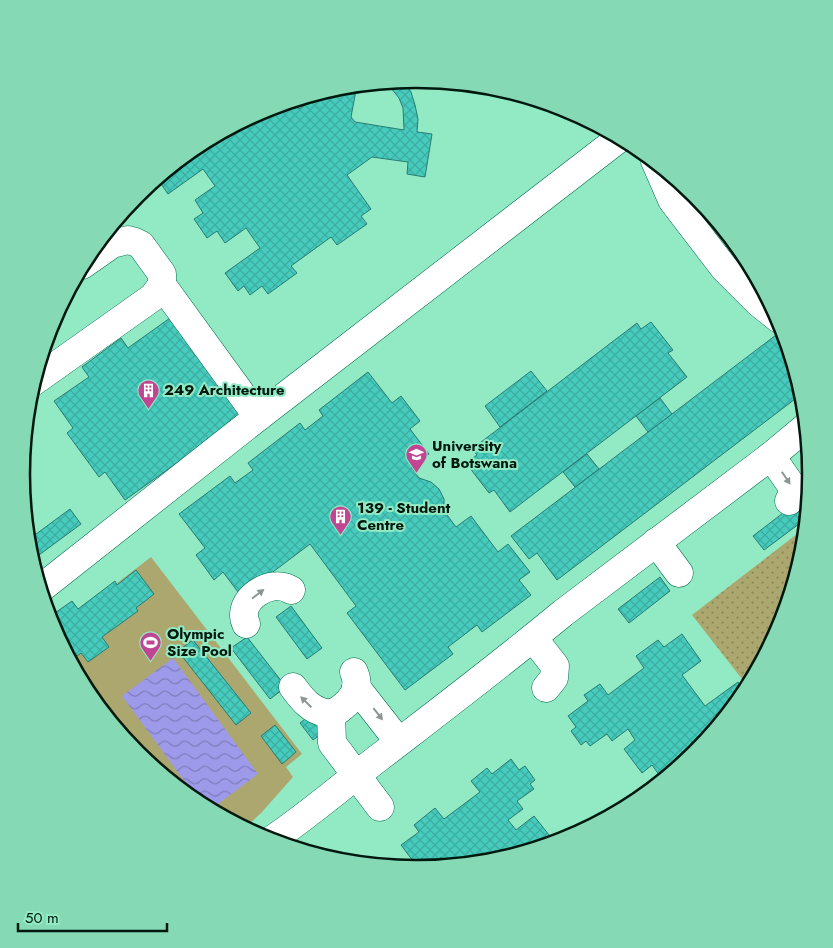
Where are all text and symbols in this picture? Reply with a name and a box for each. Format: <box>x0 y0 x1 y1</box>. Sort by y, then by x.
building icon: 249 Architecture <box>136 378 160 409</box>
place label: 249 Architecture <box>164 379 285 401</box>
place label: University of Botswana <box>432 435 517 474</box>
school or university icon: University of Botswana <box>404 443 428 474</box>
one-way arrow <box>781 471 791 485</box>
place label: 139 - Student Centre <box>357 497 451 536</box>
building icon: 139 - Student Centre <box>329 505 353 536</box>
one-way arrow <box>251 589 265 599</box>
place label: Olympic Size Pool <box>167 623 232 662</box>
sports icon: Olympic Size Pool <box>139 631 163 662</box>
one-way arrow <box>300 696 312 708</box>
one-way arrow <box>372 708 383 721</box>
scale bar <box>18 900 166 932</box>
text: 50 m <box>25 907 59 929</box>

